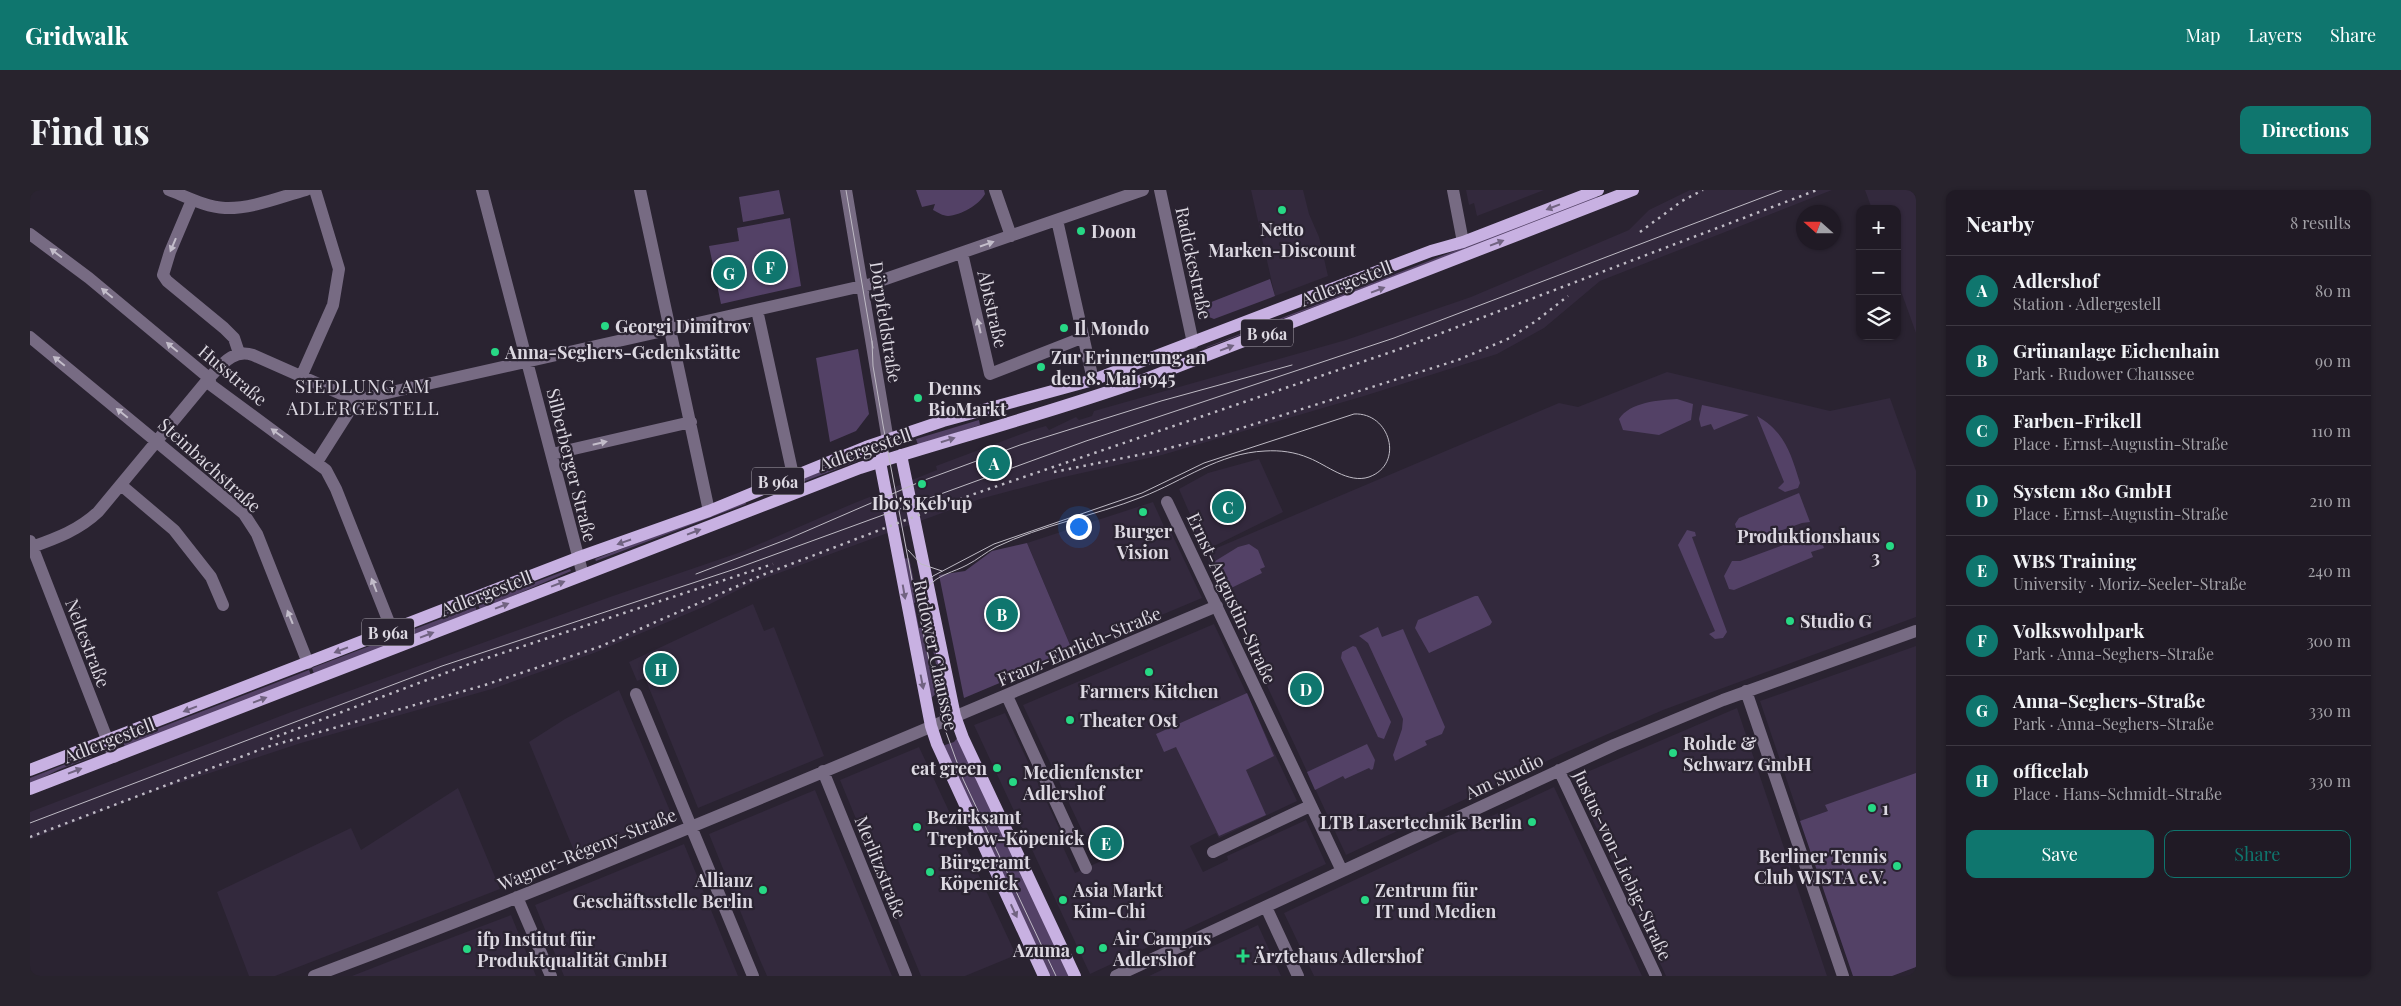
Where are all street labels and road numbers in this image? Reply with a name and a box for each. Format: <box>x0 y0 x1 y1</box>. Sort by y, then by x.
street label: Radickestraße <box>1170 204 1218 322</box>
street label: Adlergestell <box>1296 255 1395 312</box>
street label: Dörpfeldstraße <box>865 260 907 384</box>
street label: Abtstraße <box>972 267 1014 350</box>
road number: B 96a <box>1241 320 1293 346</box>
street label: Husstraße <box>194 339 272 411</box>
street label: Silberberger Straße <box>541 386 603 544</box>
street label: Steinbachstraße <box>153 412 267 518</box>
street label: Adlergestell <box>815 422 914 476</box>
road number: B 96a <box>752 468 804 494</box>
street label: Ernst-Augustin-Straße <box>1182 509 1282 687</box>
street label: Adlergestell <box>436 565 535 622</box>
street label: Rudower Chaussee <box>908 577 964 733</box>
street label: Neltestraße <box>60 595 116 691</box>
street label: Franz-Ehrlich-Straße <box>993 601 1165 691</box>
road number: B 96a <box>362 618 414 646</box>
street label: Adlergestell <box>59 712 158 769</box>
street label: Am Studio <box>1460 747 1547 805</box>
street label: Justus-von-Liebig-Straße <box>1568 765 1678 964</box>
street label: Wagner-Régeny-Straße <box>493 802 680 896</box>
street label: Merlitzstraße <box>850 812 912 922</box>

